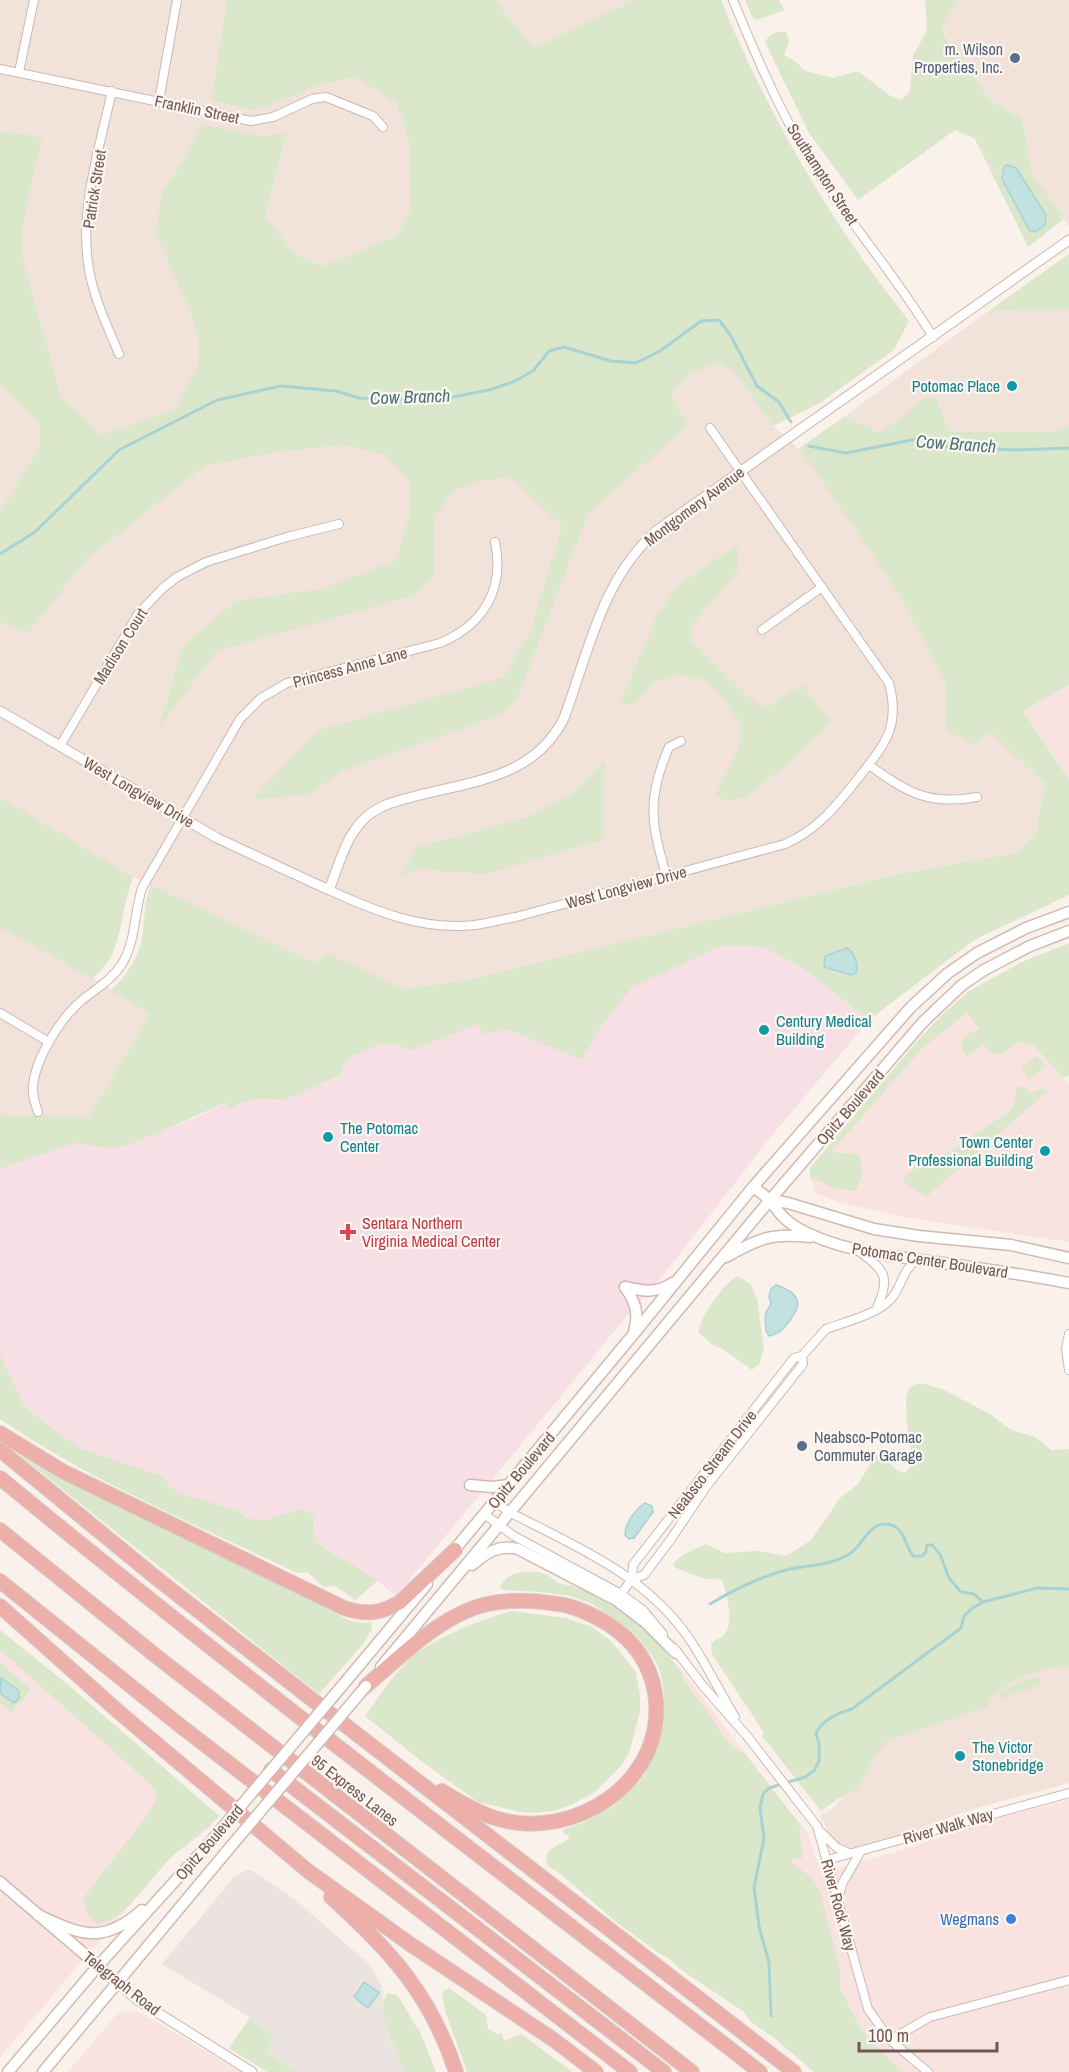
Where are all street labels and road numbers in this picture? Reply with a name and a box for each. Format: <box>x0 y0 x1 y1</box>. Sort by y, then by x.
street label: Franklin Street <box>153 89 242 129</box>
street label: Southampton Street <box>782 119 864 229</box>
street label: Patrick Street <box>77 148 111 230</box>
street label: Montgomery Avenue <box>639 461 749 551</box>
street label: Madison Court <box>88 603 152 688</box>
street label: Princess Anne Lane <box>290 641 410 693</box>
street label: West Longview Drive <box>80 751 198 833</box>
street label: West Longview Drive <box>563 860 689 914</box>
street label: Opitz Boulevard <box>811 1064 889 1150</box>
street label: Potomac Center Boulevard <box>850 1237 1010 1283</box>
street label: Neabsco Stream Drive <box>662 1405 762 1523</box>
street label: Opitz Boulevard <box>482 1427 560 1513</box>
street label: 95 Express Lanes <box>307 1749 403 1831</box>
street label: Opitz Boulevard <box>170 1799 248 1885</box>
street label: River Walk Way <box>900 1802 996 1849</box>
street label: River Rock Way <box>816 1857 862 1954</box>
street label: Telegraph Road <box>79 1946 165 2020</box>

